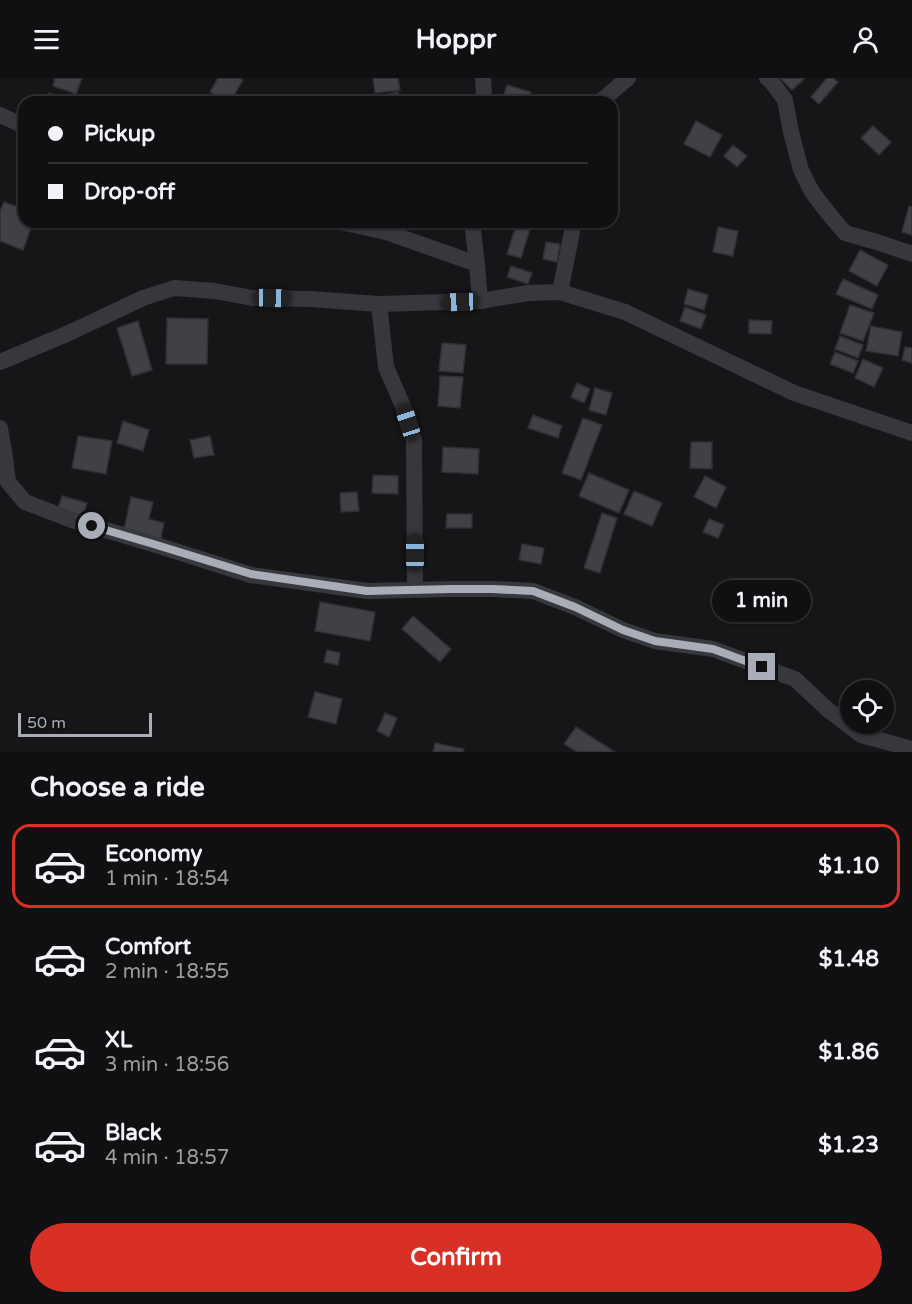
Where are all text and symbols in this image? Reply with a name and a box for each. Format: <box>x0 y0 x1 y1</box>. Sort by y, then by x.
icon: menu <box>30 23 63 56</box>
text: Hoppr <box>416 23 496 56</box>
icon: person <box>849 23 882 56</box>
text: Pickup <box>84 121 155 147</box>
text: Drop-off <box>84 179 175 205</box>
car <box>254 289 290 307</box>
car <box>442 292 478 312</box>
car <box>394 402 422 442</box>
route start <box>78 512 105 539</box>
car <box>406 535 424 571</box>
callout: 1 min <box>712 580 812 622</box>
text: 1 min <box>735 589 788 613</box>
route end <box>748 653 775 680</box>
map controls <box>840 680 894 734</box>
button: locate <box>840 680 894 734</box>
scale bar <box>18 710 152 738</box>
text: 50 m <box>27 713 66 733</box>
text: Choose a ride <box>30 771 205 804</box>
icon: car <box>33 839 87 893</box>
text: Economy <box>105 841 202 867</box>
text: $1.10 <box>818 853 879 879</box>
text: 1 min · 18:54 <box>105 867 229 891</box>
icon: car <box>33 932 87 986</box>
text: Comfort <box>105 934 191 960</box>
text: $1.48 <box>819 946 879 972</box>
text: 2 min · 18:55 <box>105 960 229 984</box>
icon: car <box>33 1025 87 1079</box>
text: XL <box>105 1027 132 1053</box>
text: $1.86 <box>818 1039 879 1065</box>
text: 3 min · 18:56 <box>105 1053 229 1077</box>
icon: car <box>33 1118 87 1172</box>
text: Black <box>105 1120 162 1146</box>
text: $1.23 <box>818 1132 879 1158</box>
text: 4 min · 18:57 <box>105 1146 229 1170</box>
button: Confirm <box>30 1223 882 1292</box>

